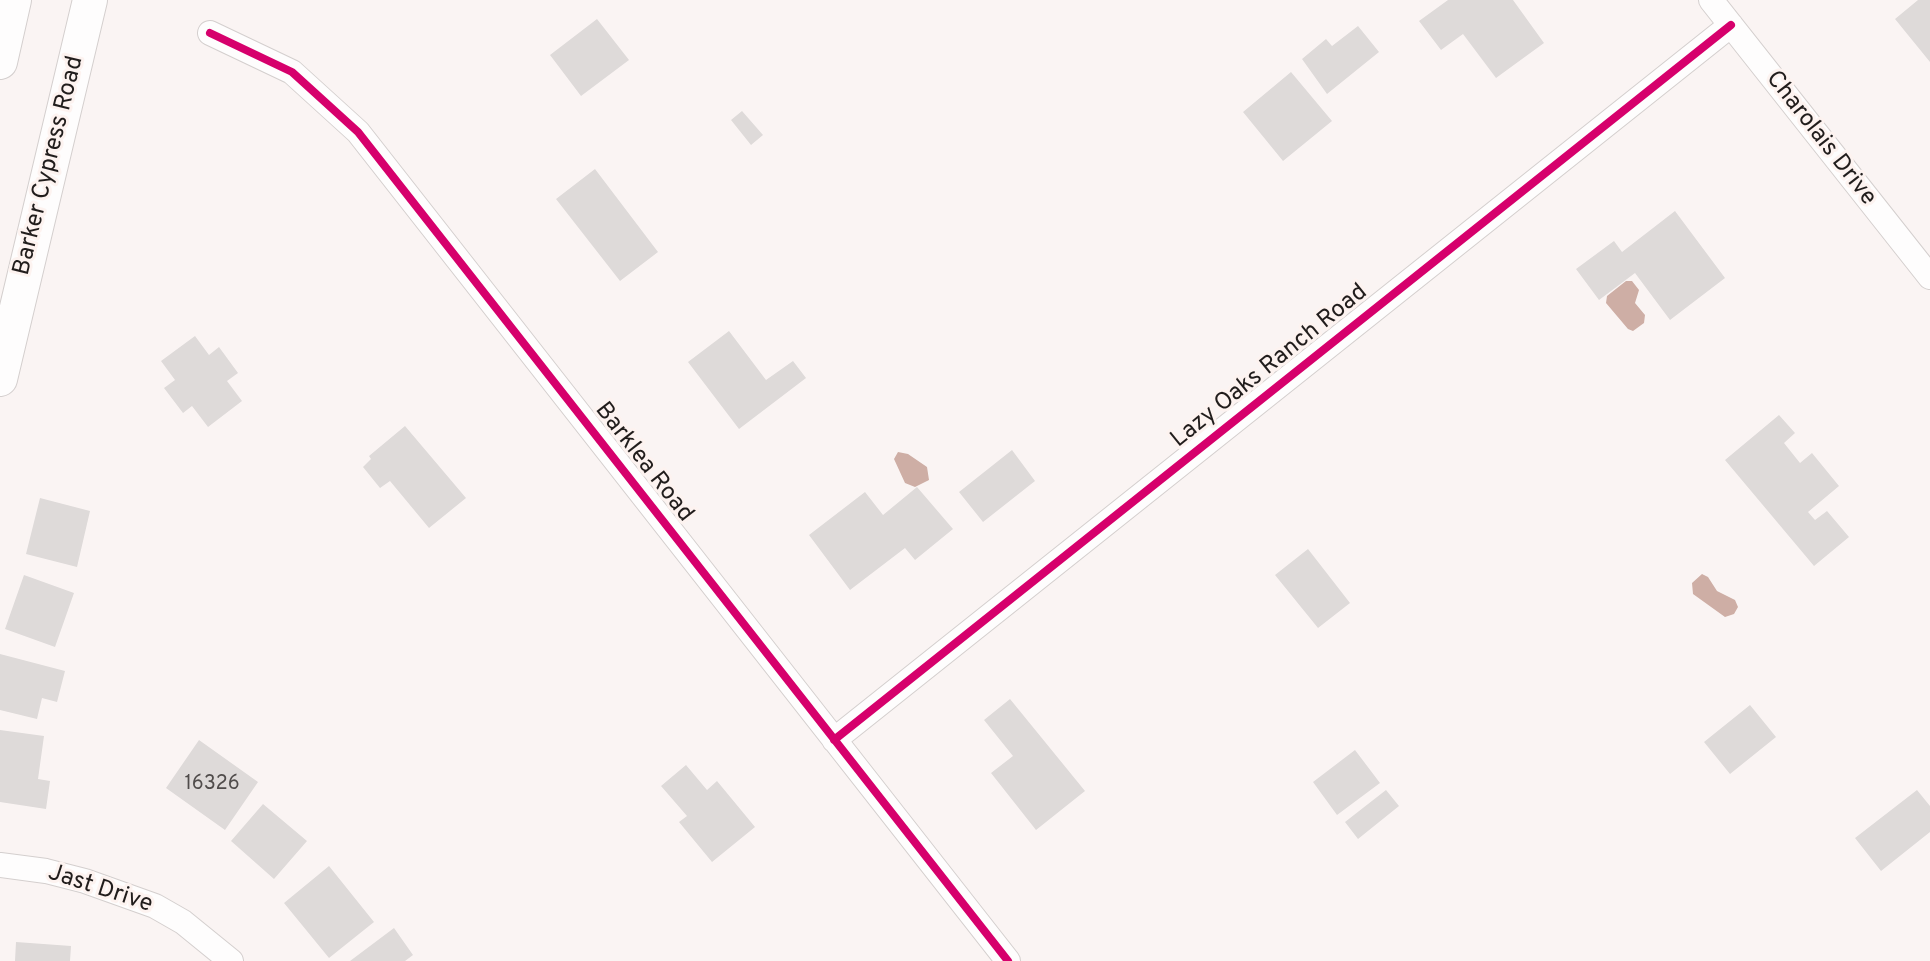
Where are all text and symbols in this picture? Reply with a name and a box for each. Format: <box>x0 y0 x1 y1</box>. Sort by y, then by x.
street label: Barker Cypress Road <box>9 53 91 279</box>
street label: Charolais Drive <box>1758 66 1882 212</box>
street label: Lazy Oaks Ranch Road <box>1166 279 1374 455</box>
street label: Barklea Road <box>587 397 699 529</box>
house number: 16326 <box>184 773 240 797</box>
street label: Jast Drive <box>44 860 156 920</box>

